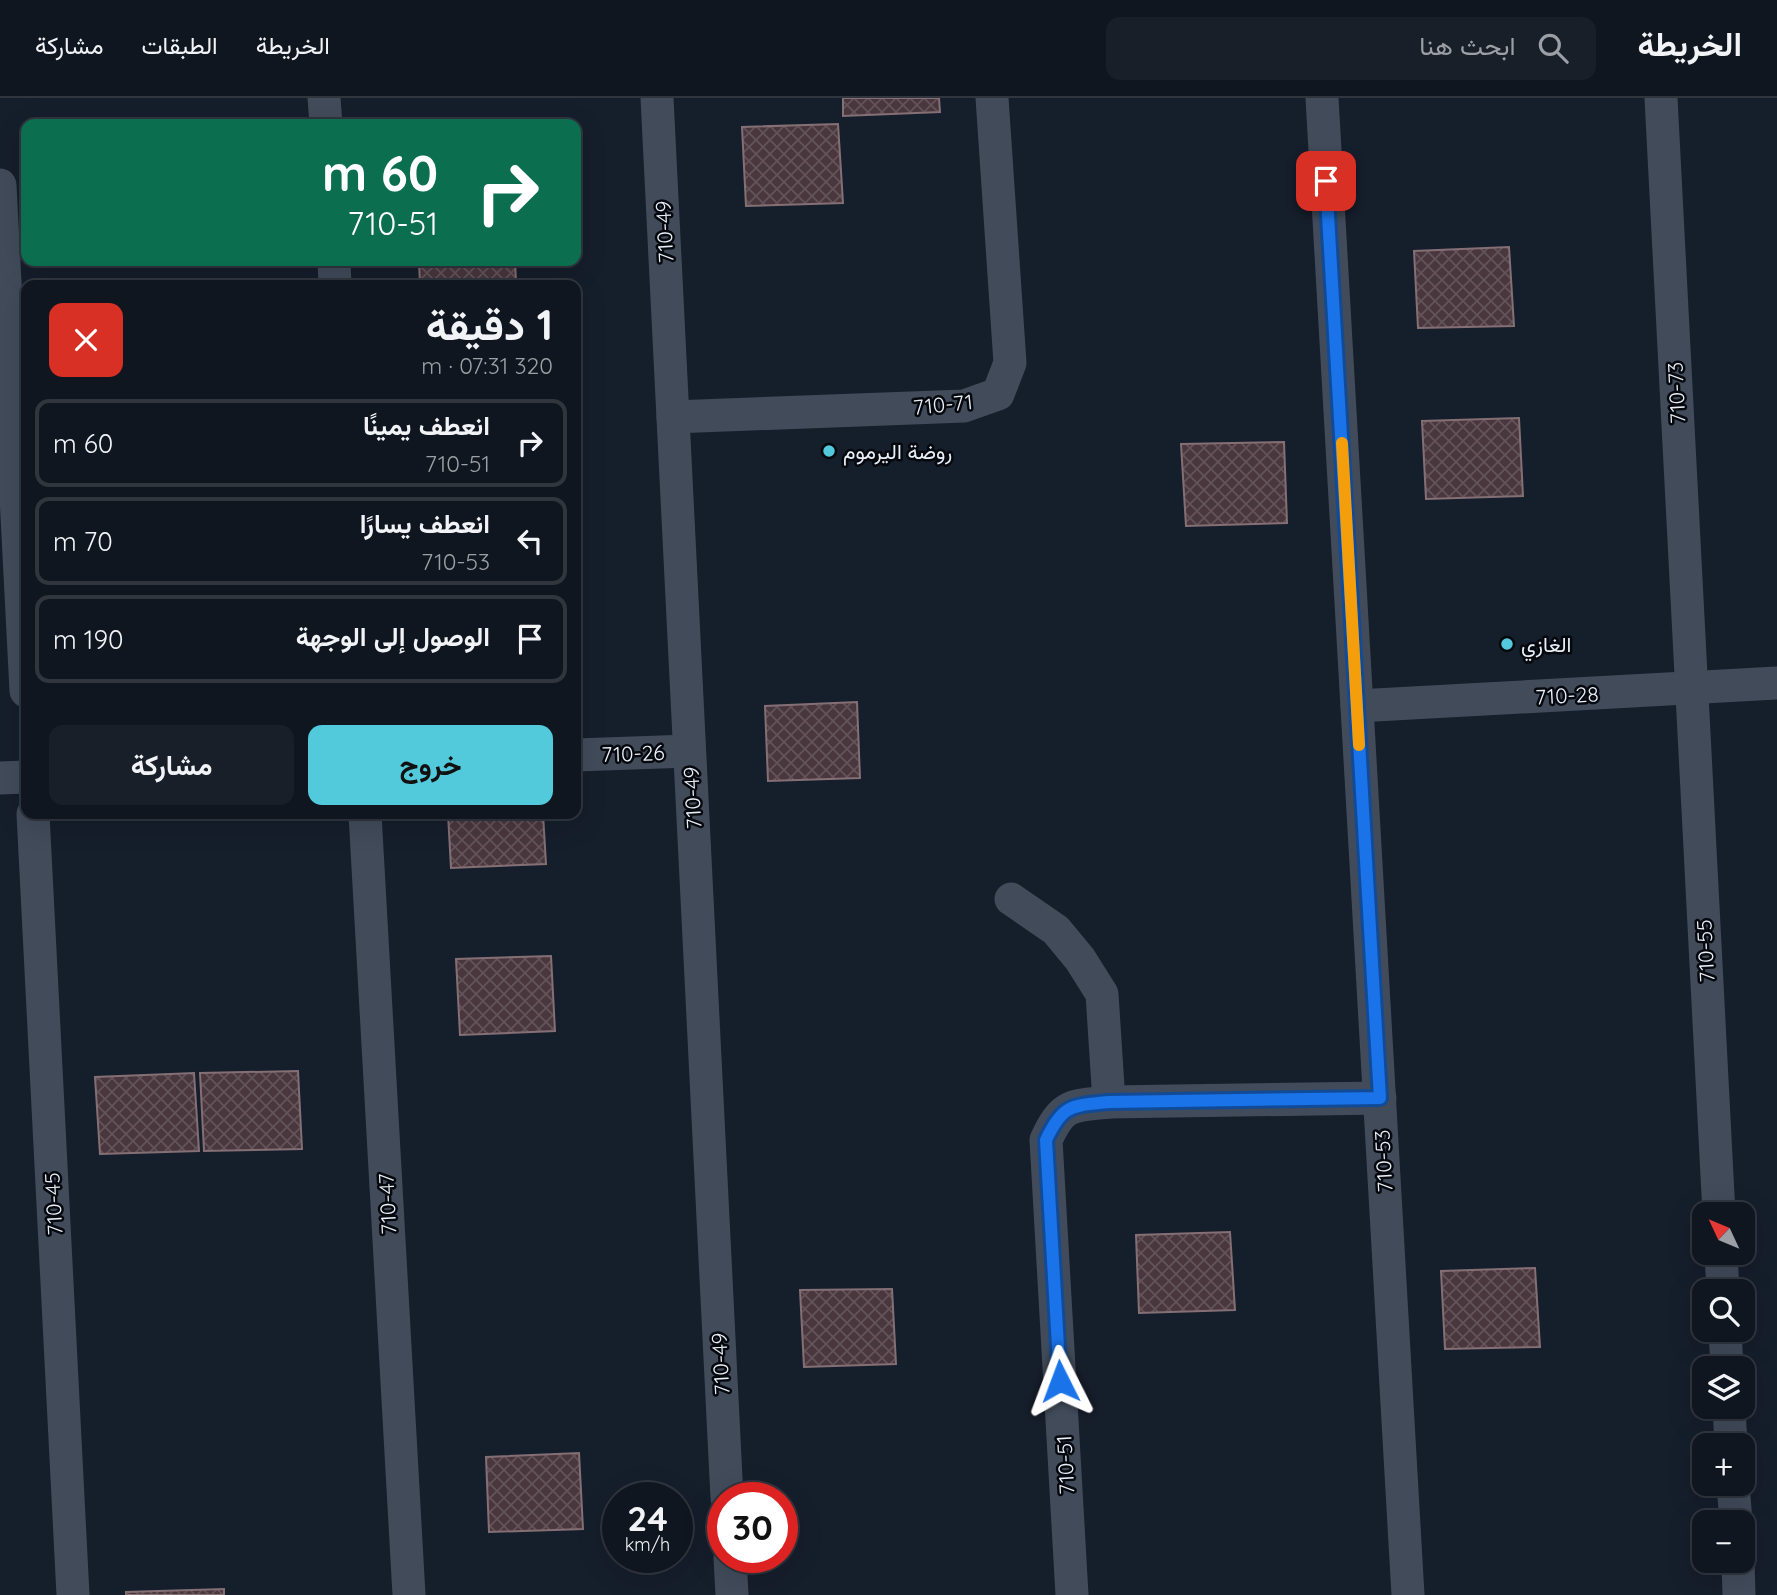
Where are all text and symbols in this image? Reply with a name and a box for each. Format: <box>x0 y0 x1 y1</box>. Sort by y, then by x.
search box <box>1106 17 1596 80</box>
text: الخريطة <box>1638 23 1742 64</box>
text: ابحث هنا <box>1419 29 1516 62</box>
icon: search <box>1534 29 1572 67</box>
text: مشاركة <box>35 30 103 60</box>
text: الطبقات <box>141 30 218 60</box>
text: الخريطة <box>256 30 330 60</box>
text: 60 m <box>322 142 438 203</box>
icon: right <box>462 147 553 238</box>
pin <box>1296 151 1356 211</box>
icon: arrive <box>1307 162 1345 200</box>
street label: 710-49 <box>649 200 679 264</box>
text: 710-51 <box>347 203 438 243</box>
text: 1 دقيقة <box>426 298 553 351</box>
button: close <box>49 303 123 377</box>
text: 320 m · 07:31 <box>421 351 553 380</box>
street label: 710-73 <box>1661 361 1691 425</box>
street label: 710-71 <box>912 388 974 420</box>
text: انعطف يمينًا <box>363 409 490 442</box>
icon: right <box>511 424 549 462</box>
text: 60 m <box>53 427 113 460</box>
place label: روضة اليرموم <box>843 438 952 466</box>
marker: روضة اليرموم <box>821 443 837 459</box>
text: 710-51 <box>425 449 490 478</box>
text: انعطف يسارًا <box>360 507 490 540</box>
icon: left <box>511 522 549 560</box>
text: 70 m <box>53 525 113 558</box>
text: 710-53 <box>421 547 490 576</box>
text: الوصول إلى الوجهة <box>296 620 490 653</box>
icon: arrive <box>511 620 549 658</box>
text: 190 m <box>53 623 123 656</box>
place label: الغازي <box>1521 631 1571 662</box>
marker: الغازي <box>1499 636 1515 652</box>
street label: 710-28 <box>1535 680 1599 710</box>
button: مشاركة <box>49 725 294 805</box>
button: خروج <box>308 725 553 805</box>
street label: 710-26 <box>601 739 665 767</box>
street label: 710-49 <box>677 766 707 830</box>
street label: 710-55 <box>1690 919 1720 983</box>
street label: 710-53 <box>1368 1129 1398 1193</box>
street label: 710-45 <box>38 1172 68 1236</box>
street label: 710-47 <box>372 1172 402 1235</box>
north arrow <box>1692 1202 1755 1265</box>
map controls <box>1692 1202 1755 1573</box>
button: search <box>1692 1279 1755 1342</box>
street label: 710-49 <box>705 1332 735 1396</box>
position arrow <box>1023 1344 1097 1418</box>
button: layers <box>1692 1356 1755 1419</box>
button: + <box>1692 1433 1755 1496</box>
street label: 710-51 <box>1050 1435 1080 1495</box>
speed limit sign: 30 <box>707 1482 798 1573</box>
text: 24 <box>627 1496 668 1540</box>
button: − <box>1692 1510 1755 1573</box>
text: km/h <box>625 1533 670 1556</box>

